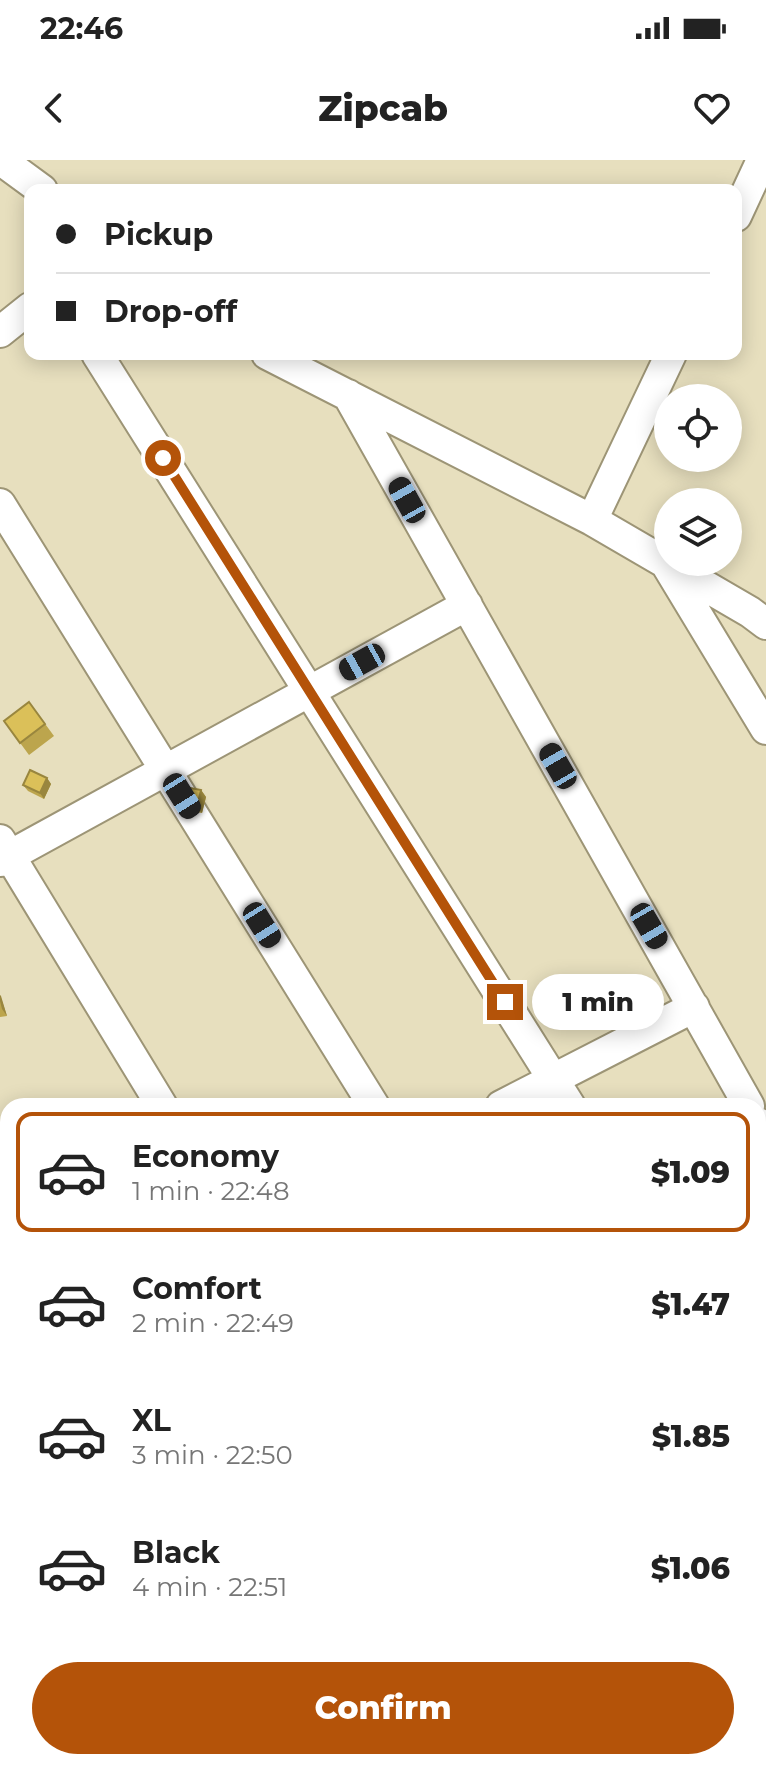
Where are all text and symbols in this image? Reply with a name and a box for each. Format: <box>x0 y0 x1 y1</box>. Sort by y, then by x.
text: 22:46 <box>40 10 123 47</box>
icon: back <box>32 86 76 130</box>
text: Zipcab <box>318 86 448 130</box>
icon: heart <box>690 86 734 130</box>
text: Pickup <box>104 216 213 253</box>
text: Drop-off <box>104 293 237 330</box>
map controls <box>654 384 742 576</box>
button: locate <box>654 384 742 472</box>
route start <box>145 440 181 476</box>
car <box>385 473 429 527</box>
button: layers <box>654 488 742 576</box>
car <box>335 640 389 684</box>
car <box>536 739 580 793</box>
car <box>159 769 205 823</box>
car <box>239 898 285 952</box>
car <box>627 899 671 953</box>
callout: 1 min <box>533 974 665 1030</box>
route end <box>487 984 523 1020</box>
text: 1 min <box>562 986 634 1018</box>
icon: car <box>36 1136 108 1208</box>
text: Economy <box>132 1138 279 1175</box>
text: $1.09 <box>651 1154 730 1191</box>
text: 1 min · 22:48 <box>132 1175 290 1207</box>
icon: car <box>36 1268 108 1340</box>
text: Comfort <box>132 1270 262 1307</box>
text: $1.47 <box>651 1286 730 1323</box>
text: 2 min · 22:49 <box>132 1307 294 1339</box>
icon: car <box>36 1400 108 1472</box>
text: XL <box>132 1402 171 1439</box>
text: $1.85 <box>652 1418 730 1455</box>
text: 3 min · 22:50 <box>132 1439 293 1471</box>
icon: car <box>36 1532 108 1604</box>
text: Black <box>132 1534 220 1571</box>
text: $1.06 <box>651 1550 730 1587</box>
text: 4 min · 22:51 <box>132 1571 287 1603</box>
button: Confirm <box>32 1662 734 1754</box>

